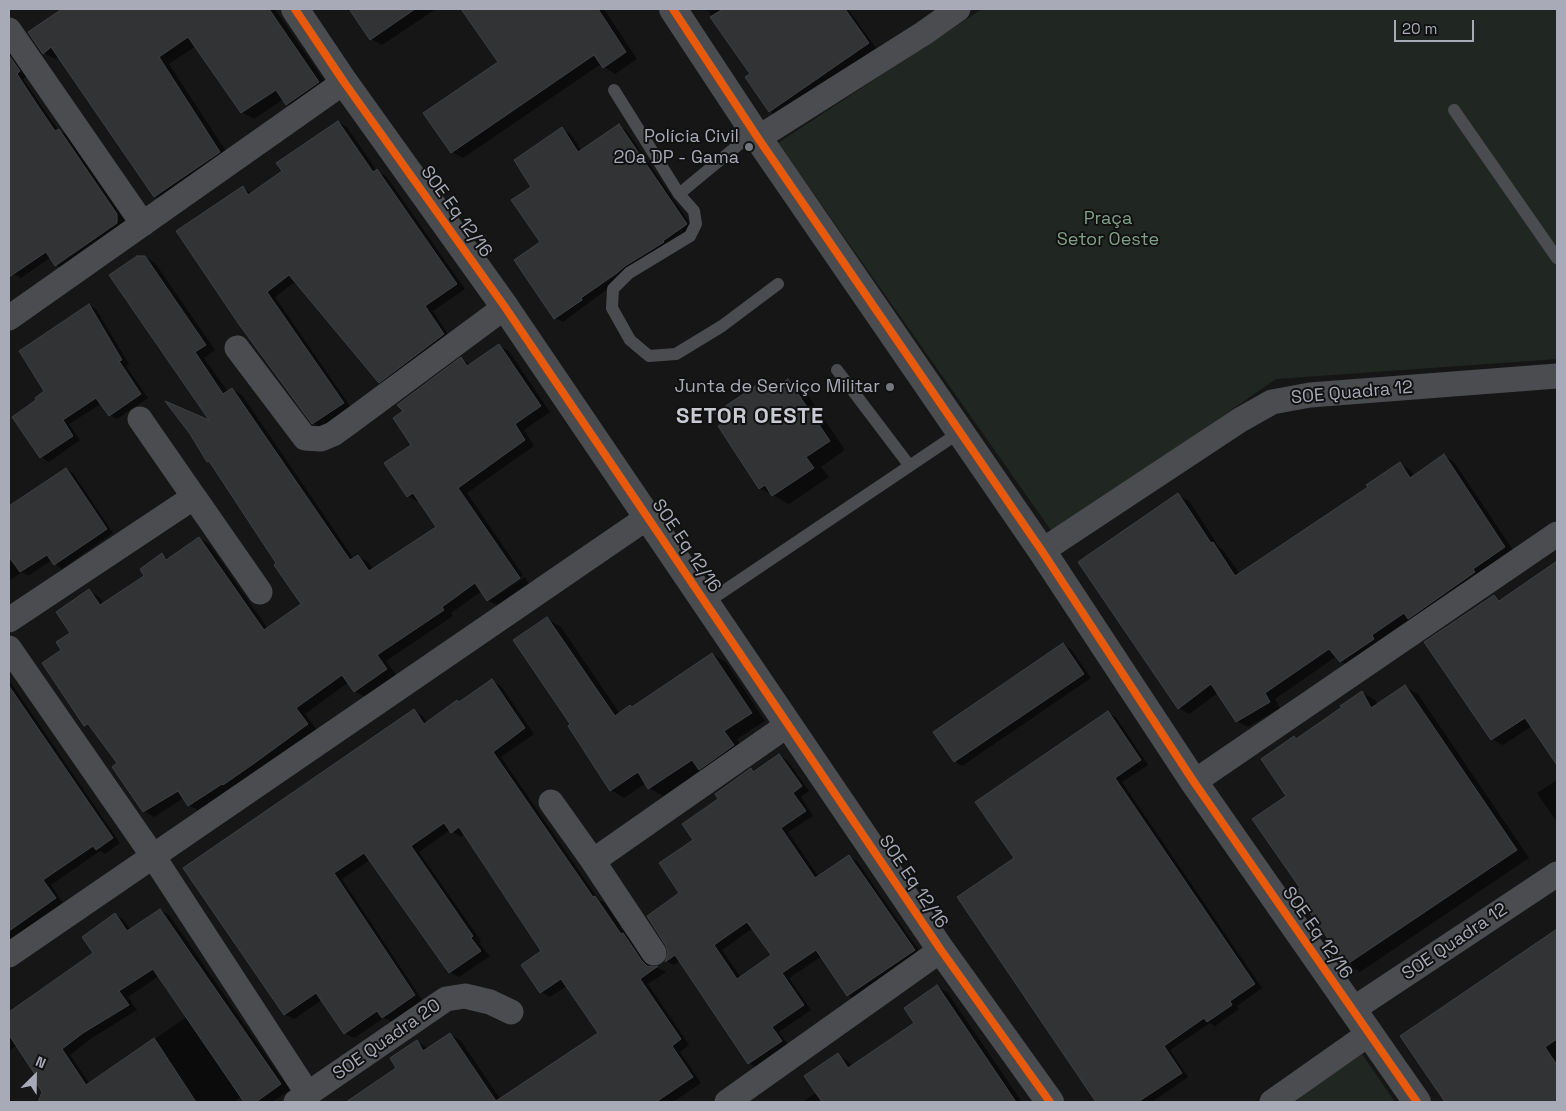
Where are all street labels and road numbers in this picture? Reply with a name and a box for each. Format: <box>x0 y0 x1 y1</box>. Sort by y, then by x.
street label: SOE Eq 12/16 <box>416 162 496 262</box>
street label: SOE Quadra 12 <box>1290 377 1414 409</box>
street label: SOE Eq 12/16 <box>647 495 725 597</box>
street label: SOE Eq 12/16 <box>874 831 952 933</box>
street label: SOE Eq 12/16 <box>1277 883 1357 983</box>
street label: SOE Quadra 12 <box>1398 899 1512 985</box>
street label: SOE Quadra 20 <box>329 995 445 1085</box>

